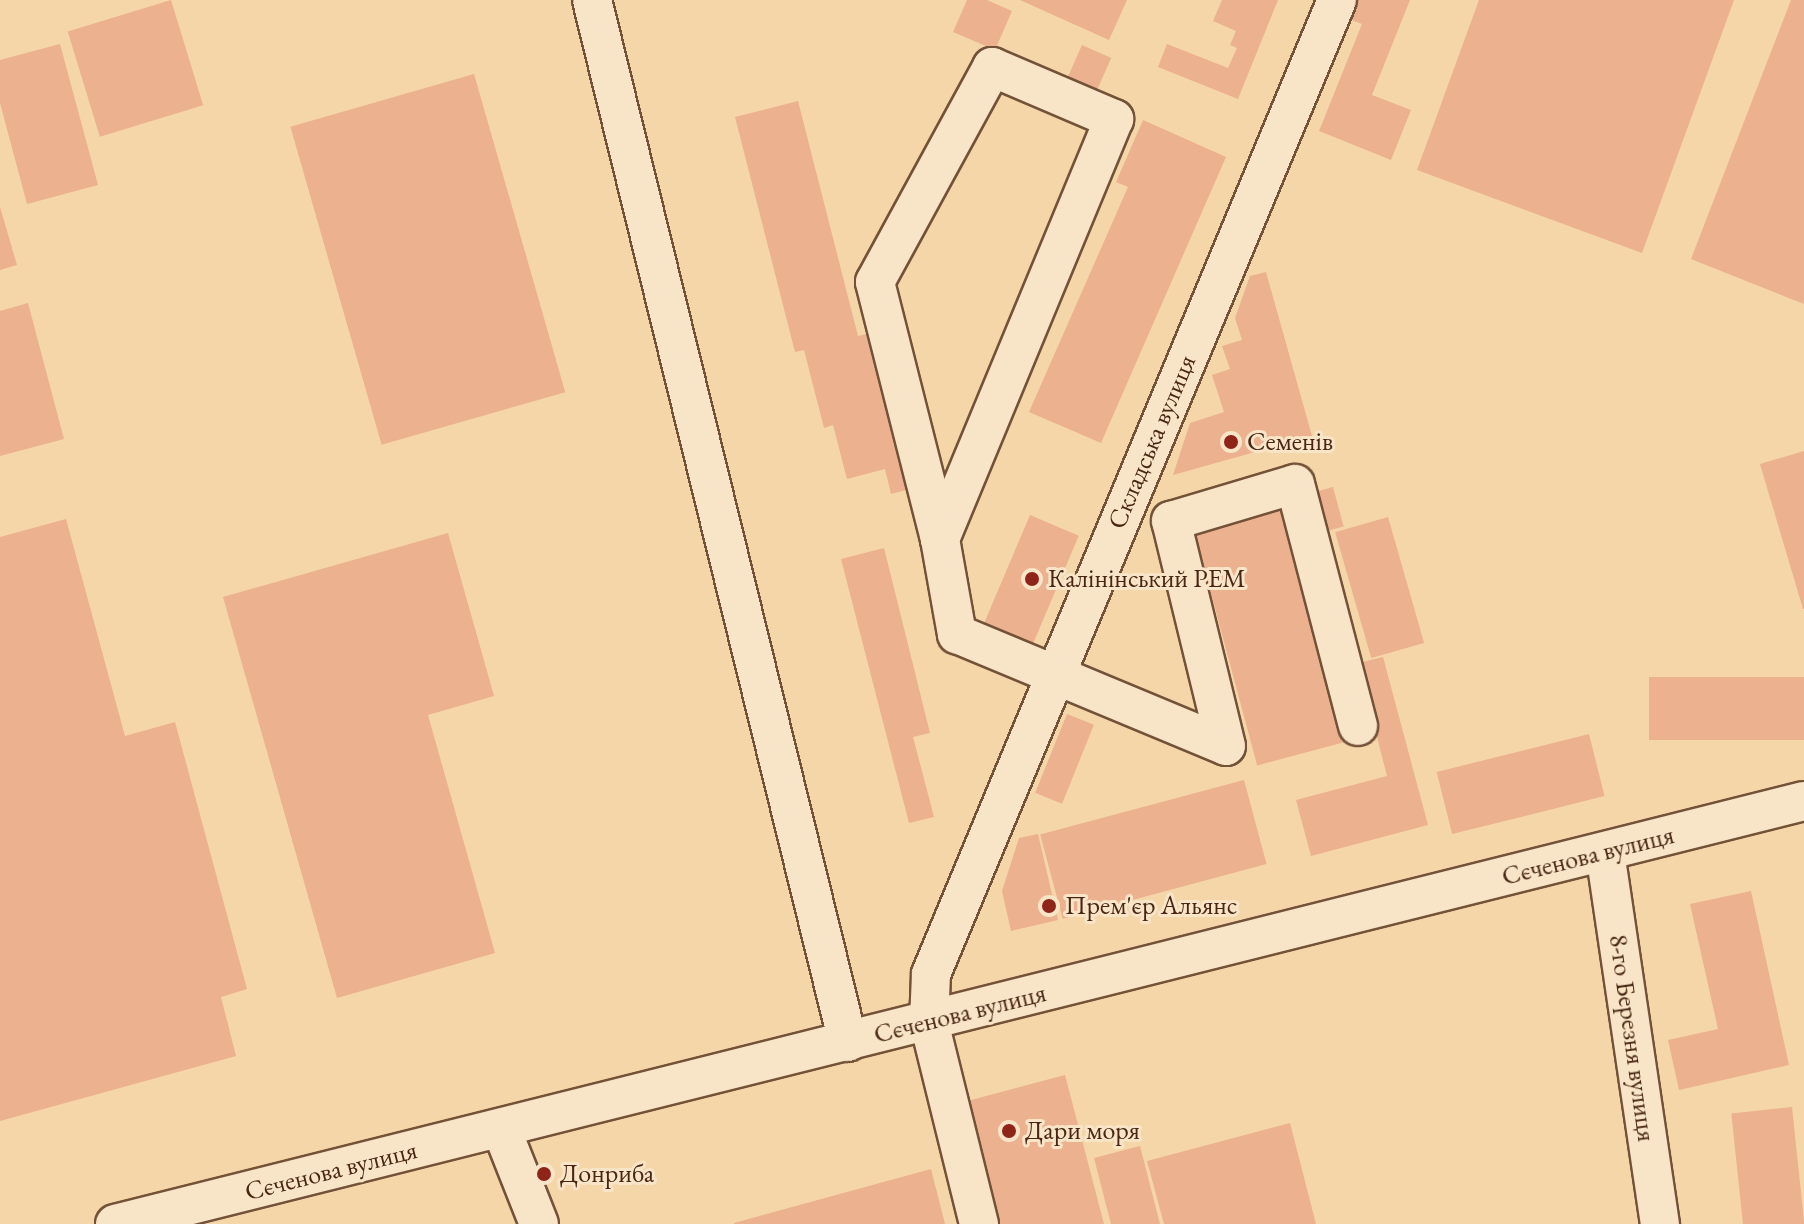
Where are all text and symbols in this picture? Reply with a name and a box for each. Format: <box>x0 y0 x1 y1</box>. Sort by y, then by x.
street label: Складська вулиця <box>1101 350 1203 534</box>
place label: Семенів <box>1247 426 1333 458</box>
marker: Семенів <box>1222 433 1240 451</box>
place label: Калінінський РЕМ <box>1048 563 1246 595</box>
marker: Калінінський РЕМ <box>1023 570 1041 588</box>
street label: Сєченова вулиця <box>1499 820 1677 892</box>
place label: Прем'єр Альянс <box>1065 890 1237 922</box>
marker: Прем'єр Альянс <box>1040 897 1058 915</box>
street label: 8-го Березня вулиця <box>1602 932 1662 1144</box>
street label: Сєченова вулиця <box>871 978 1049 1050</box>
place label: Дари моря <box>1025 1115 1140 1147</box>
marker: Дари моря <box>1000 1122 1018 1140</box>
street label: Сєченова вулиця <box>242 1135 420 1207</box>
place label: Донриба <box>560 1158 654 1190</box>
marker: Донриба <box>535 1165 553 1183</box>

